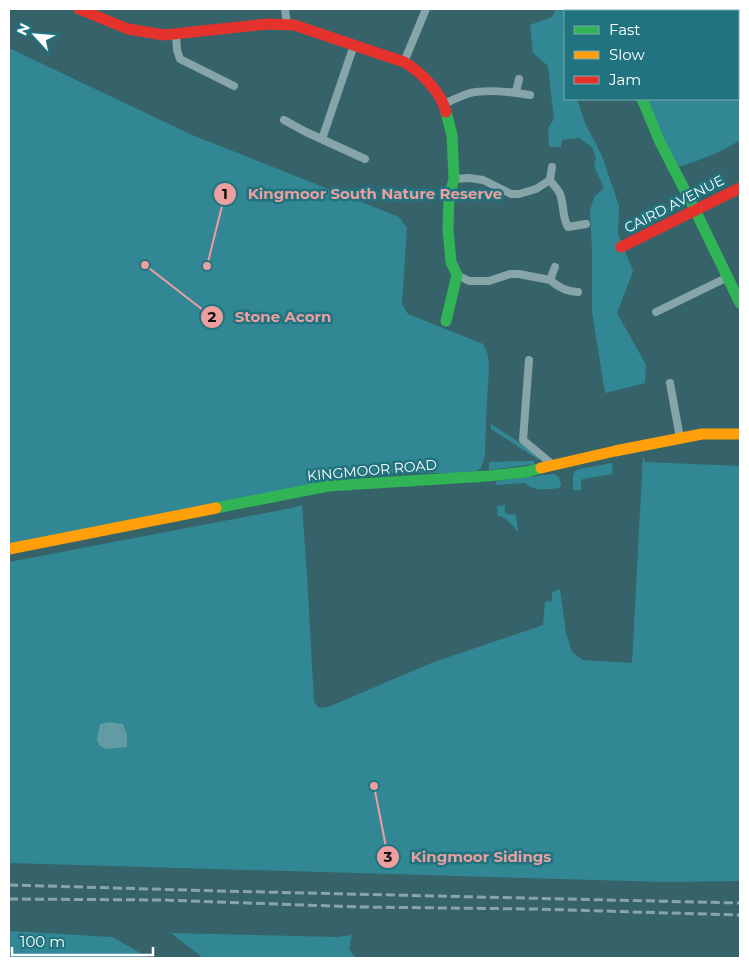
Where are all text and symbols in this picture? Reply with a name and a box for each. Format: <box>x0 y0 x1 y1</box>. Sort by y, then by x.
north arrow <box>10 10 60 60</box>
legend <box>564 10 739 100</box>
text: N <box>13 20 34 38</box>
text: Fast <box>609 20 640 39</box>
text: Slow <box>609 45 645 64</box>
text: Jam <box>608 70 641 89</box>
street label: CAIRD AVENUE <box>621 171 727 237</box>
callout: Kingmoor South Nature Reserve <box>213 179 513 209</box>
text: 1 <box>222 184 228 203</box>
text: Kingmoor South Nature Reserve <box>248 184 502 203</box>
callout: Stone Acorn <box>200 302 342 332</box>
text: 2 <box>208 307 217 326</box>
text: Stone Acorn <box>235 307 331 326</box>
street label: KINGMOOR ROAD <box>306 455 438 485</box>
callout: Kingmoor Sidings <box>375 842 561 872</box>
text: 3 <box>383 847 393 866</box>
text: Kingmoor Sidings <box>411 847 551 866</box>
scale bar <box>12 924 154 956</box>
text: 100 m <box>20 932 65 951</box>

